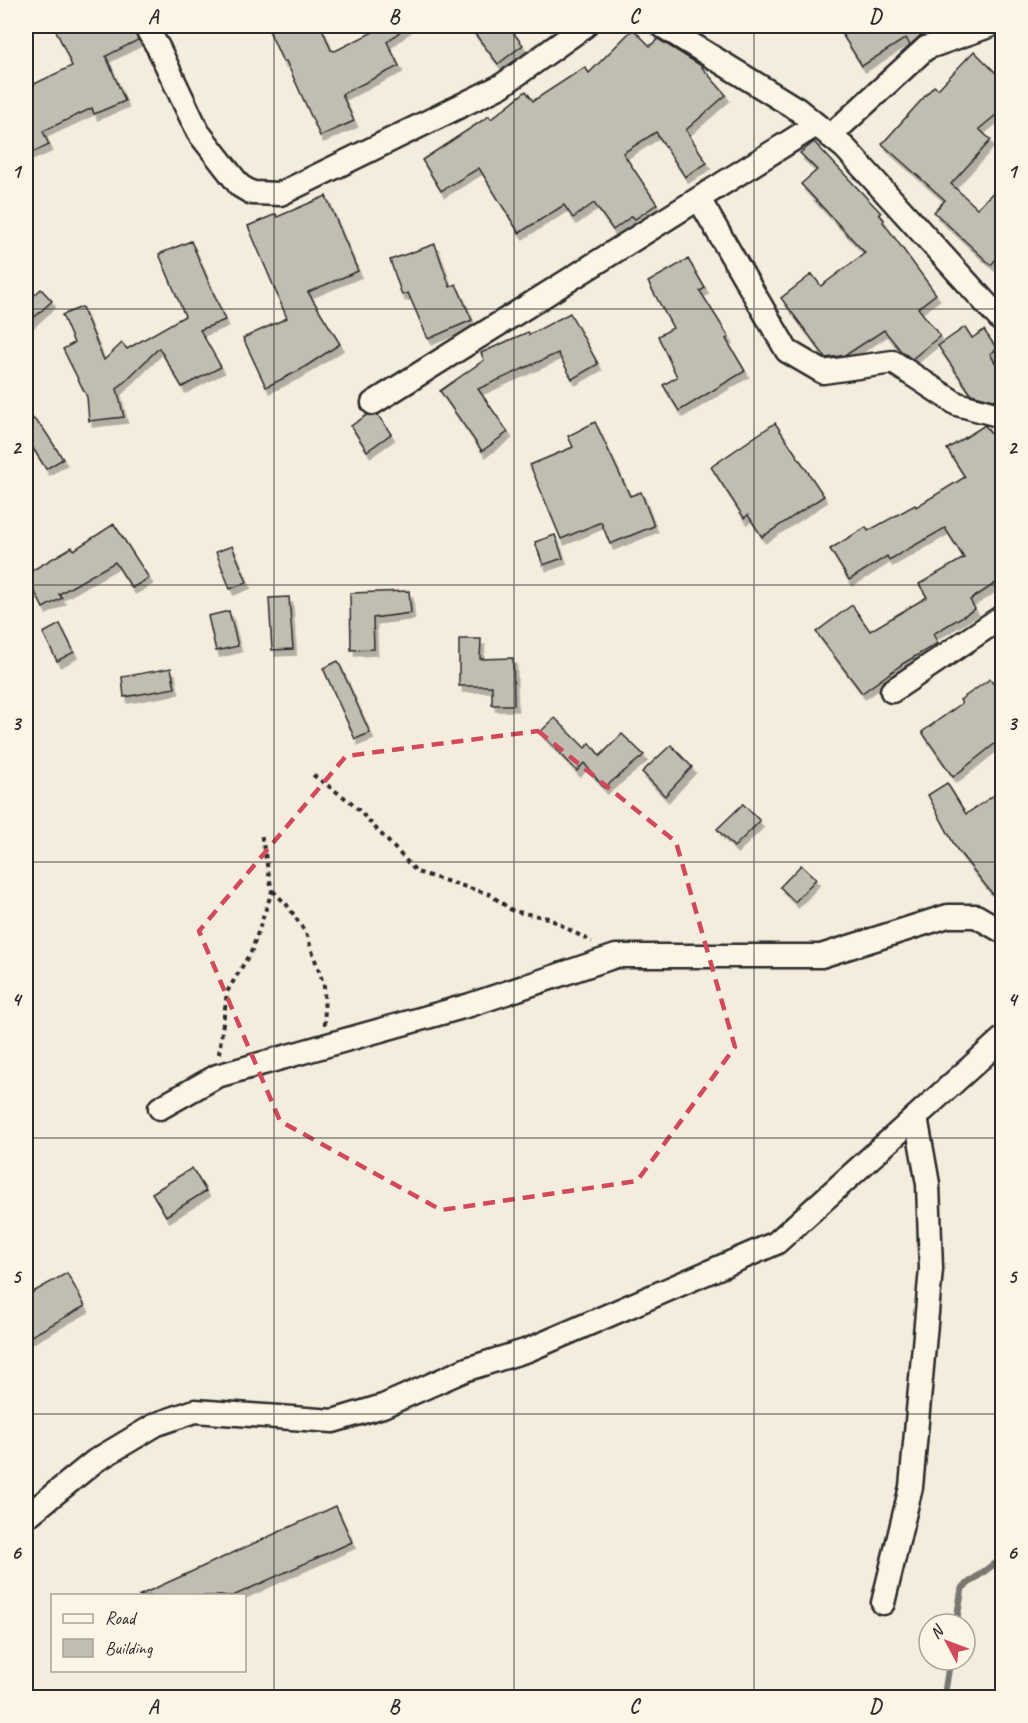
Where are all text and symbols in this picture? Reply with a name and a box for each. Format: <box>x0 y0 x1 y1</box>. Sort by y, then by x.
text: A <box>148 4 160 29</box>
text: B <box>389 4 401 29</box>
text: C <box>629 4 641 29</box>
text: D <box>869 4 883 29</box>
text: 1 <box>12 159 23 184</box>
text: 1 <box>1008 159 1019 184</box>
text: 2 <box>12 435 23 460</box>
text: 2 <box>1008 435 1019 460</box>
text: 3 <box>12 711 23 736</box>
text: 3 <box>1008 711 1019 736</box>
text: 4 <box>12 987 24 1012</box>
text: 4 <box>1008 987 1020 1012</box>
text: 5 <box>12 1264 23 1289</box>
text: 5 <box>1008 1264 1019 1289</box>
text: 6 <box>11 1540 22 1565</box>
text: 6 <box>1007 1540 1018 1565</box>
legend <box>51 1594 246 1672</box>
text: Road <box>105 1607 138 1629</box>
north arrow <box>917 1612 977 1672</box>
text: N <box>926 1620 949 1643</box>
text: Building <box>105 1637 154 1659</box>
text: A <box>148 1694 160 1719</box>
text: B <box>389 1694 401 1719</box>
text: C <box>629 1694 641 1719</box>
text: D <box>869 1694 883 1719</box>

